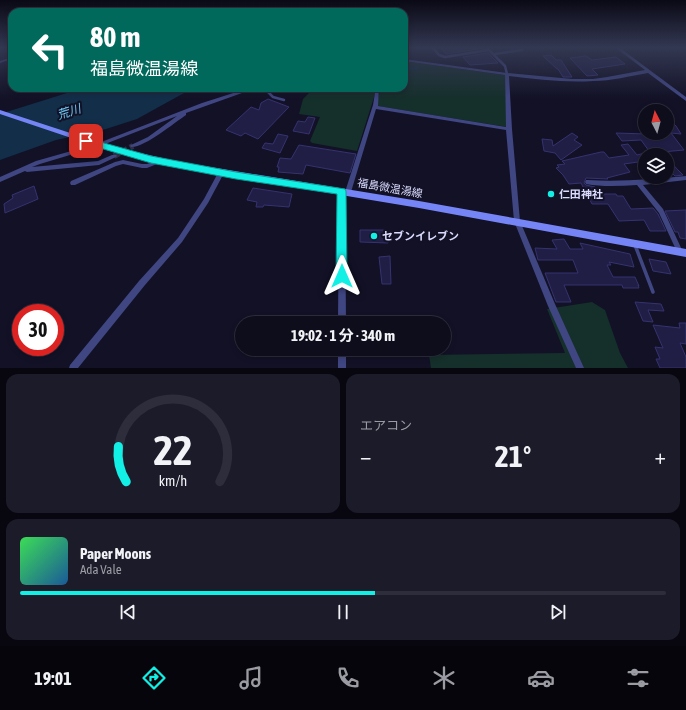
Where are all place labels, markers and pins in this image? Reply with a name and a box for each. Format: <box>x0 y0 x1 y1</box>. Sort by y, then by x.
pin <box>69 124 103 158</box>
place label: 仁田神社 <box>559 188 603 200</box>
marker: 仁田神社 <box>546 189 556 199</box>
place label: セブンイレブン <box>382 230 459 242</box>
marker: セブンイレブン <box>369 231 379 241</box>

